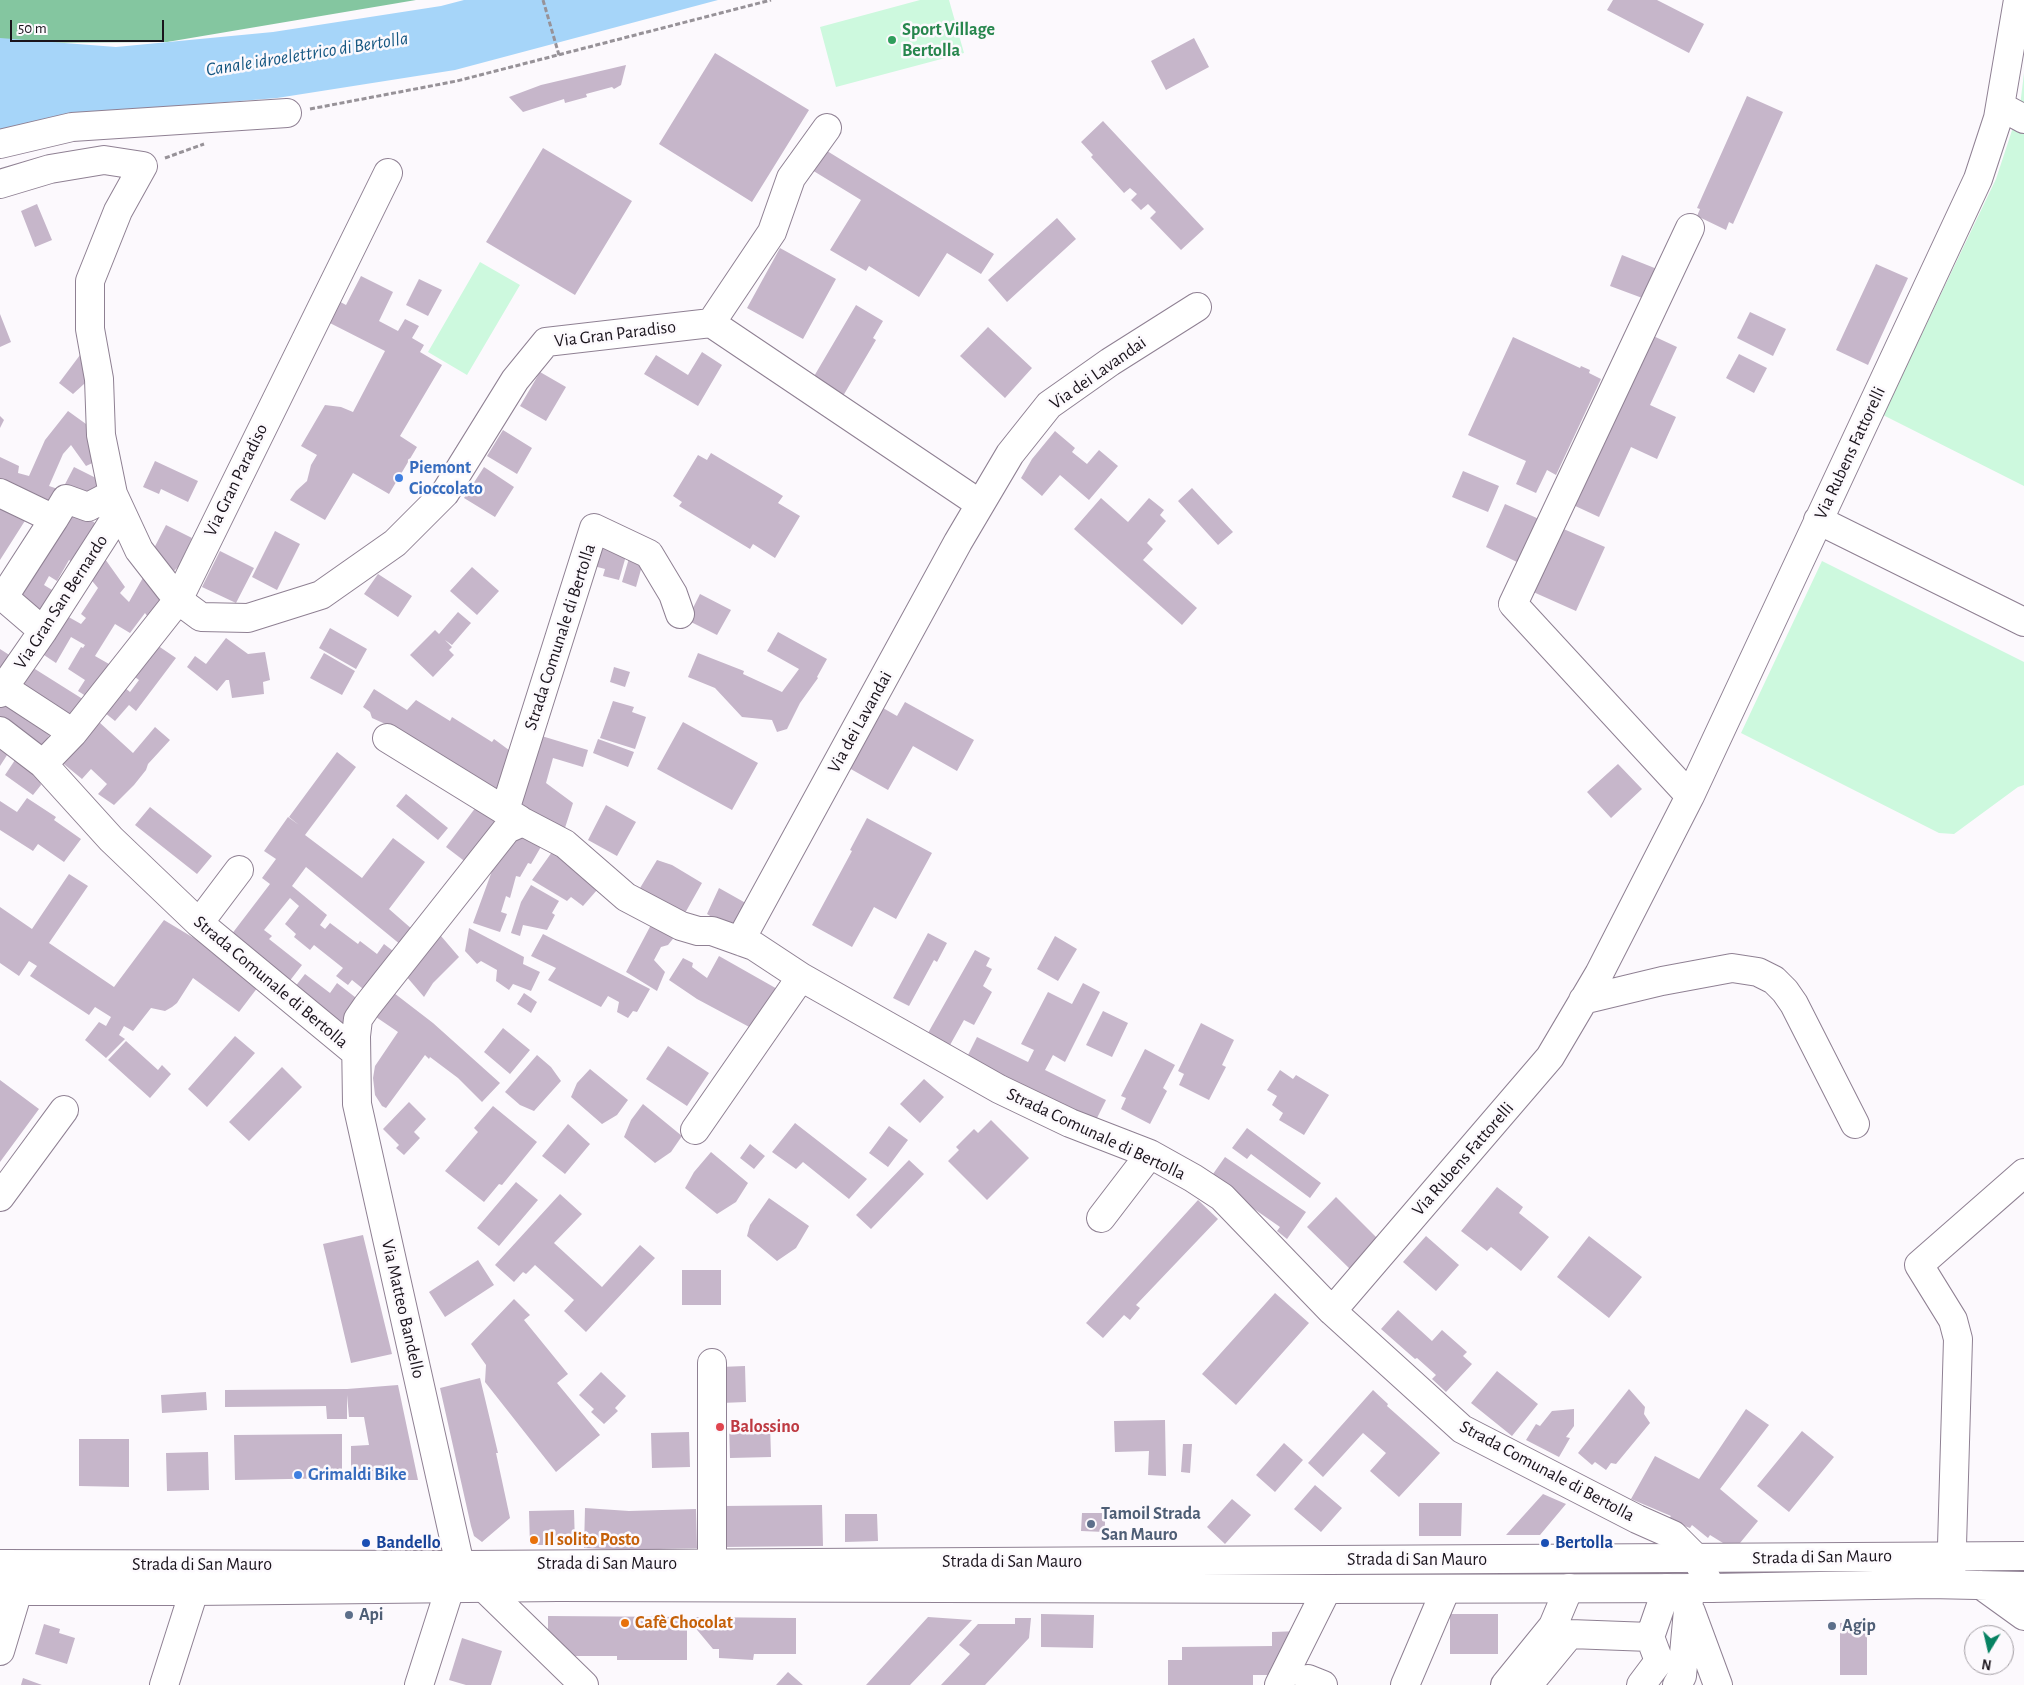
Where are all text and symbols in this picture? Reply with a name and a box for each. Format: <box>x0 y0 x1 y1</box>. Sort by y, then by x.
scale bar <box>12 10 166 42</box>
place label: Sport Village Bertolla <box>902 19 995 62</box>
text: 50 m <box>18 21 47 36</box>
water label: Canale idroelettrico di Bertolla <box>204 27 410 81</box>
marker: Sport Village Bertolla <box>886 34 898 46</box>
street label: Via Gran Paradiso <box>553 316 677 352</box>
street label: Via dei Lavandai <box>1045 332 1151 414</box>
street label: Via Rubens Fattorelli <box>1810 383 1890 523</box>
street label: Via Gran Paradiso <box>199 420 273 540</box>
place label: Piemont Cioccolato <box>409 457 483 499</box>
marker: Piemont Cioccolato <box>393 472 405 484</box>
street label: Via Gran San Bernardo <box>10 531 112 673</box>
street label: Strada Comunale di Bertolla <box>520 541 600 733</box>
street label: Via dei Lavandai <box>823 667 897 777</box>
street label: Strada Comunale di Bertolla <box>189 911 353 1053</box>
street label: Strada Comunale di Bertolla <box>1003 1083 1189 1185</box>
street label: Via Rubens Fattorelli <box>1408 1098 1518 1220</box>
street label: Via Matteo Bandello <box>377 1237 429 1381</box>
place label: Balossino <box>730 1416 800 1438</box>
street label: Strada Comunale di Bertolla <box>1456 1416 1638 1526</box>
marker: Balossino <box>714 1421 726 1433</box>
place label: Grimaldi Bike <box>308 1464 406 1486</box>
marker: Grimaldi Bike <box>292 1469 304 1481</box>
place label: Tamoil Strada San Mauro <box>1101 1503 1201 1546</box>
marker: Tamoil Strada San Mauro <box>1085 1518 1097 1530</box>
place label: Il solito Posto <box>544 1529 640 1551</box>
place label: Bandello <box>376 1532 441 1554</box>
place label: Bertolla <box>1555 1532 1613 1554</box>
marker: Il solito Posto <box>528 1534 540 1546</box>
marker: Bandello <box>360 1537 372 1549</box>
marker: Bertolla <box>1539 1537 1551 1549</box>
street label: Strada di San Mauro <box>1752 1545 1892 1569</box>
street label: Strada di San Mauro <box>1347 1549 1487 1571</box>
street label: Strada di San Mauro <box>942 1551 1082 1573</box>
street label: Strada di San Mauro <box>537 1553 677 1575</box>
street label: Strada di San Mauro <box>132 1554 272 1576</box>
place label: Api <box>359 1604 383 1626</box>
marker: Api <box>343 1609 355 1621</box>
place label: Cafè Chocolat <box>635 1612 733 1634</box>
place label: Agip <box>1842 1615 1876 1637</box>
marker: Cafè Chocolat <box>619 1617 631 1629</box>
marker: Agip <box>1826 1620 1838 1632</box>
north arrow <box>1964 1625 2014 1675</box>
text: N <box>1981 1656 1993 1672</box>

